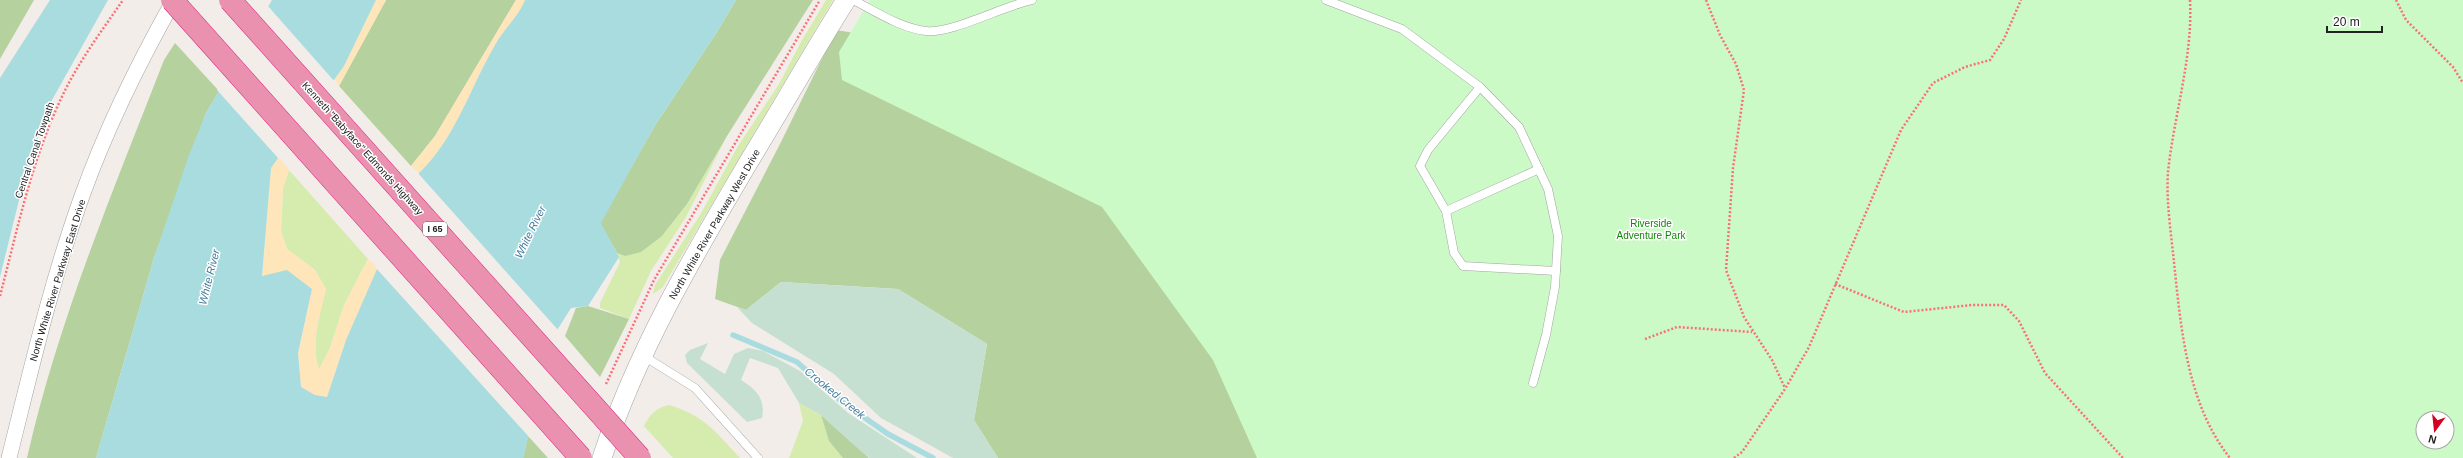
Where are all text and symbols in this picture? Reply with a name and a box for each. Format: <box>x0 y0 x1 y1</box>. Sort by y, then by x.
scale bar <box>2327 8 2382 34</box>
text: 20 m <box>2333 15 2360 29</box>
street label: Kenneth "Babyface" Edmonds Highway <box>300 80 425 217</box>
street label: Central Canal Towpath <box>13 101 56 200</box>
street label: North White River Parkway West Drive <box>667 147 762 301</box>
street label: North White River Parkway East Drive <box>28 197 88 363</box>
water label: White River <box>512 203 548 260</box>
park label: Riverside Adventure Park <box>1617 218 1686 241</box>
road number: I 65 <box>423 222 447 236</box>
water label: White River <box>196 247 222 306</box>
water label: Crooked Creek <box>802 365 868 421</box>
north arrow <box>2415 410 2455 450</box>
text: N <box>2427 433 2438 446</box>

